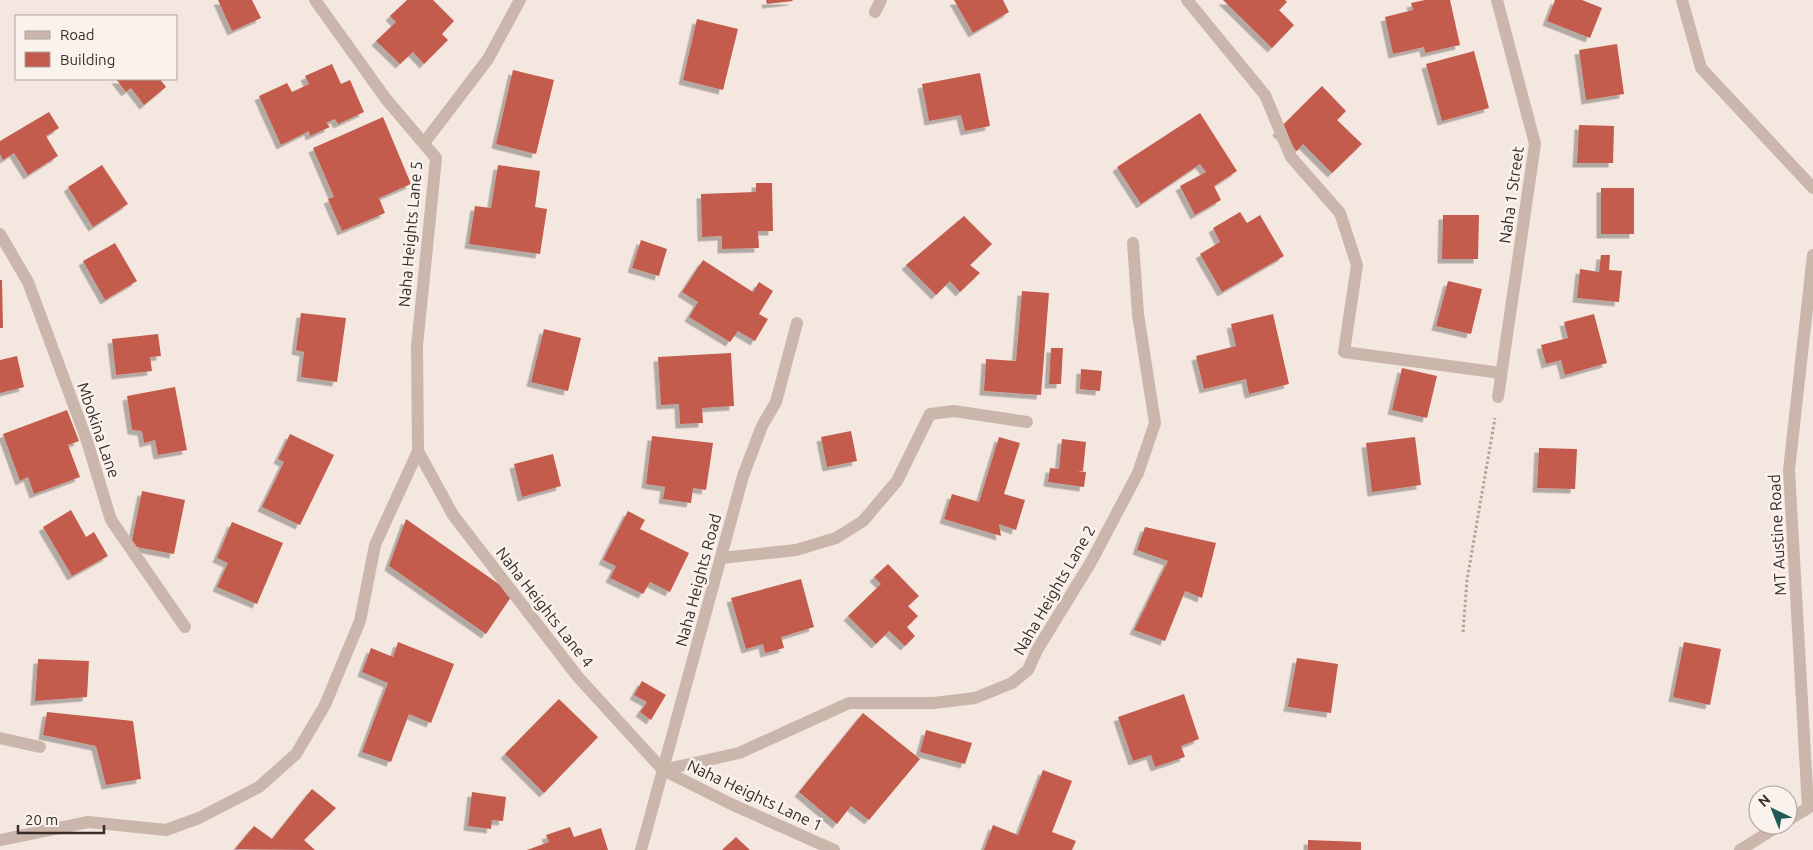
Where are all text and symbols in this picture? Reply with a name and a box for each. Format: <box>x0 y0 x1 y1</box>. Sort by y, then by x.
legend <box>15 15 178 80</box>
text: Road <box>60 26 95 43</box>
text: Building <box>60 51 115 68</box>
street label: Naha 1 Street <box>1495 145 1527 245</box>
street label: Naha Heights Lane 5 <box>395 160 425 308</box>
street label: Mbokina Lane <box>74 380 124 480</box>
street label: MT Austine Road <box>1765 474 1789 596</box>
street label: Naha Heights Road <box>672 512 724 648</box>
street label: Naha Heights Lane 2 <box>1009 522 1099 658</box>
street label: Naha Heights Lane 4 <box>493 544 597 670</box>
street label: Naha Heights Lane 1 <box>685 756 825 834</box>
north arrow <box>1748 785 1798 835</box>
text: N <box>1755 791 1773 810</box>
scale bar <box>18 802 104 834</box>
text: 20 m <box>25 811 58 828</box>

